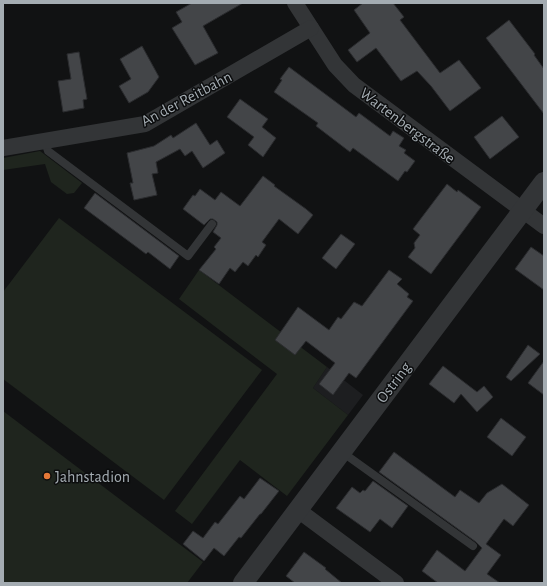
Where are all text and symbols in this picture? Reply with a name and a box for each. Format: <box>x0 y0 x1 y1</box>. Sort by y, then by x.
street label: An der Reitbahn <box>138 68 234 129</box>
street label: Wartenbergstraße <box>357 85 458 167</box>
street label: Ostring <box>373 359 414 406</box>
place label: Jahnstadion <box>55 469 130 485</box>
marker: Jahnstadion <box>42 471 52 481</box>

